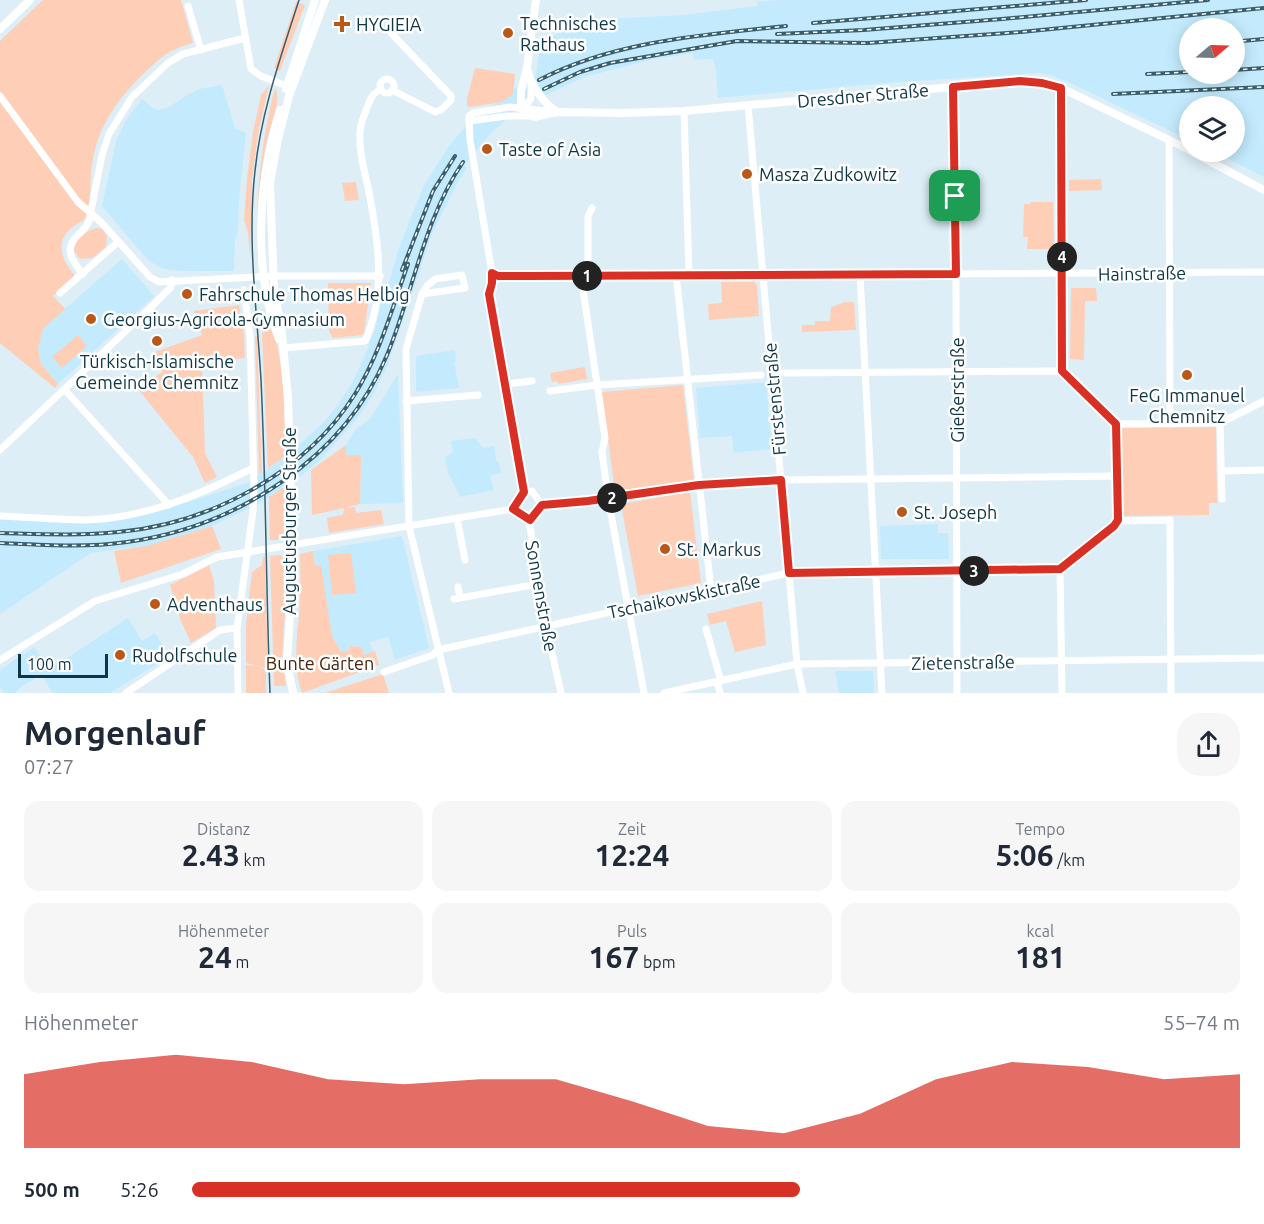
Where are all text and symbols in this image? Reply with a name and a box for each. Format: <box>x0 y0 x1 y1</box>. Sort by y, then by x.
place label: Technisches Rathaus <box>520 13 617 54</box>
place label: HYGIEIA <box>356 14 422 34</box>
marker: HYGIEIA <box>333 15 351 33</box>
north arrow <box>1179 18 1245 84</box>
map controls <box>1179 18 1245 162</box>
marker: Technisches Rathaus <box>501 26 515 40</box>
street label: Dresdner Straße <box>796 79 930 111</box>
button: layers <box>1179 96 1245 162</box>
place label: Taste of Asia <box>499 139 601 159</box>
marker: Taste of Asia <box>480 142 494 156</box>
place label: Masza Zudkowitz <box>759 164 897 184</box>
marker: Masza Zudkowitz <box>740 167 754 181</box>
pin <box>929 170 980 221</box>
icon: arrive <box>938 179 971 212</box>
pin: 4 <box>1047 242 1077 272</box>
text: 4 <box>1057 248 1067 266</box>
pin: 1 <box>572 261 602 291</box>
street label: Hainstraße <box>1098 262 1186 284</box>
text: 1 <box>582 267 592 285</box>
place label: Fahrschule Thomas Helbig <box>199 284 410 304</box>
marker: Fahrschule Thomas Helbig <box>180 287 194 301</box>
place label: Georgius-Agricola-Gymnasium <box>103 309 345 329</box>
marker: Georgius-Agricola-Gymnasium <box>84 312 98 326</box>
marker: Türkisch-Islamische Gemeinde Chemnitz <box>150 334 164 348</box>
street label: Gießerstraße <box>947 337 967 443</box>
street label: Fürstenstraße <box>759 342 789 456</box>
place label: Türkisch-Islamische Gemeinde Chemnitz <box>75 351 239 392</box>
marker: FeG Immanuel Chemnitz <box>1180 368 1194 382</box>
place label: FeG Immanuel Chemnitz <box>1129 385 1245 426</box>
street label: Augustusburger Straße <box>279 427 299 615</box>
pin: 2 <box>597 483 627 513</box>
text: 2 <box>607 489 617 507</box>
place label: St. Joseph <box>914 502 997 522</box>
marker: St. Joseph <box>895 505 909 519</box>
street label: Sonnenstraße <box>522 539 562 653</box>
place label: St. Markus <box>677 539 761 559</box>
marker: St. Markus <box>658 542 672 556</box>
pin: 3 <box>959 556 989 586</box>
text: 3 <box>969 562 979 580</box>
street label: Tschaikowskistraße <box>606 570 762 622</box>
place label: Adventhaus <box>167 594 263 614</box>
marker: Adventhaus <box>148 597 162 611</box>
place label: Rudolfschule <box>132 645 238 665</box>
marker: Rudolfschule <box>113 648 127 662</box>
scale bar <box>18 651 108 678</box>
street label: Zietenstraße <box>911 651 1015 673</box>
park label: Bunte Gärten <box>266 653 374 673</box>
text: 100 m <box>27 655 72 673</box>
button: share <box>1177 713 1240 776</box>
text: Morgenlauf <box>24 714 206 751</box>
text: 07:27 <box>24 755 74 778</box>
text: Distanz <box>197 820 250 838</box>
text: Zeit <box>618 820 646 838</box>
text: Tempo <box>1016 820 1065 838</box>
text: 2.43 <box>182 838 240 872</box>
text: 12:24 <box>594 838 670 872</box>
text: 5:06 <box>996 838 1054 872</box>
text: km <box>240 851 266 869</box>
text: /km <box>1054 851 1085 869</box>
text: Höhenmeter <box>178 922 269 940</box>
text: Puls <box>617 922 647 940</box>
text: kcal <box>1027 922 1054 940</box>
text: 24 <box>198 940 232 974</box>
text: 167 <box>589 940 639 974</box>
text: 181 <box>1015 940 1066 974</box>
text: m <box>232 953 249 971</box>
text: bpm <box>639 953 675 971</box>
text: Höhenmeter <box>24 1011 138 1034</box>
text: 55–74 m <box>1163 1011 1240 1034</box>
text: 500 m <box>24 1178 80 1201</box>
text: 5:26 <box>120 1178 159 1201</box>

